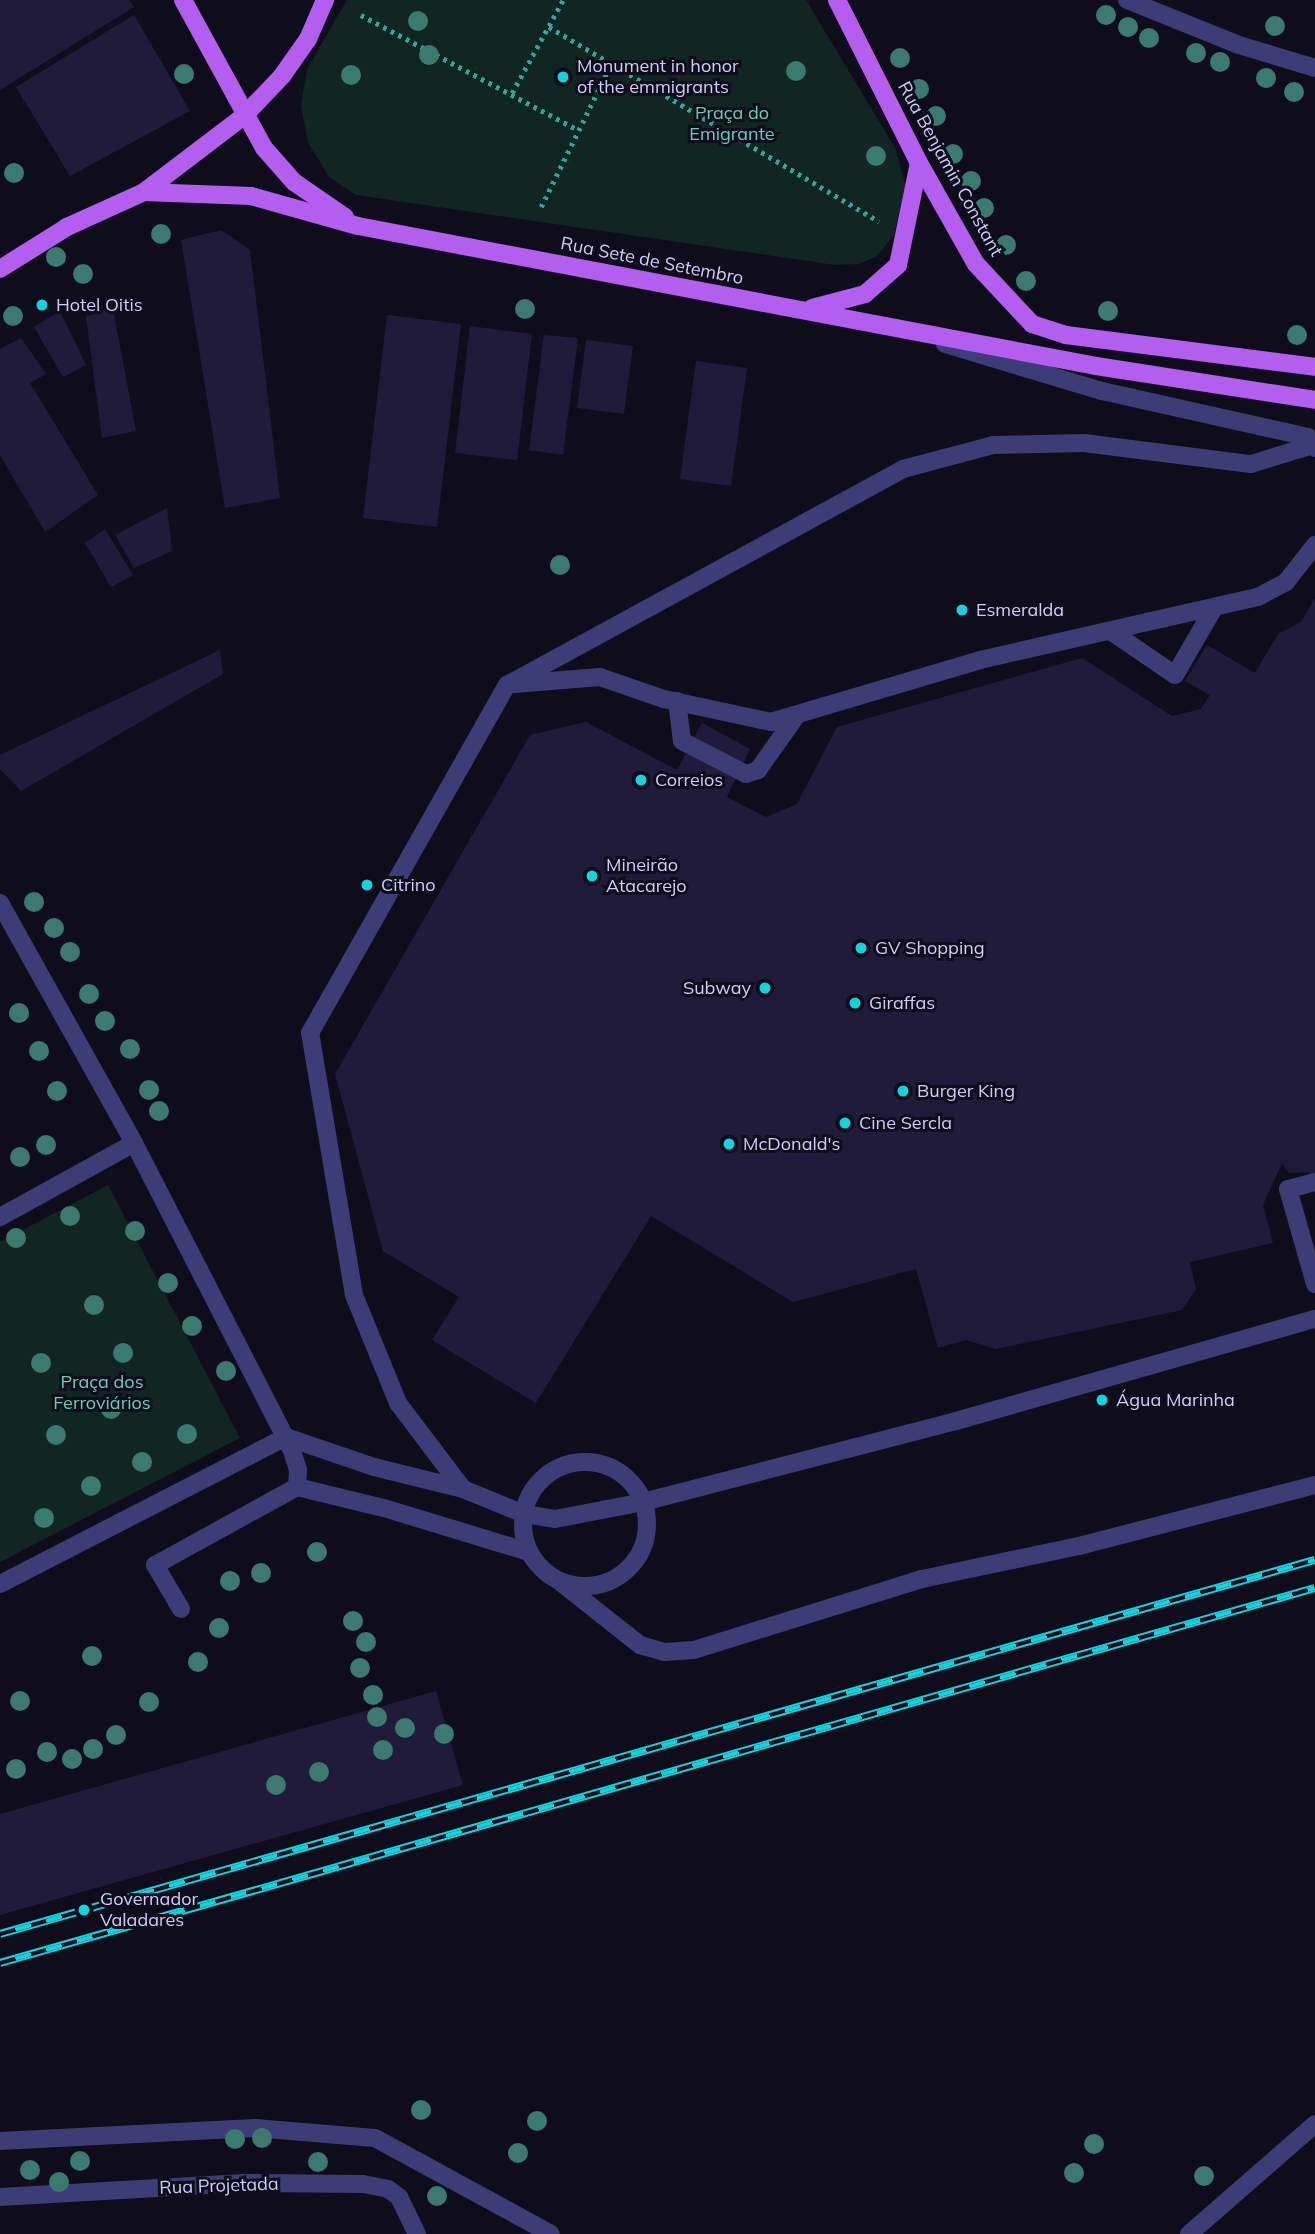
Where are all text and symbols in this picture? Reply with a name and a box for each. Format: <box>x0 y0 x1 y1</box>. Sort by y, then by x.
place label: Monument in honor of the emmigrants <box>577 56 739 98</box>
marker: Monument in honor of the emmigrants <box>555 69 571 85</box>
street label: Rua Benjamin Constant <box>893 78 1007 260</box>
park label: Praça do Emigrante <box>689 103 775 146</box>
street label: Rua Sete de Setembro <box>559 233 745 289</box>
place label: Hotel Oitis <box>56 294 143 316</box>
marker: Hotel Oitis <box>34 297 50 313</box>
place label: Esmeralda <box>976 599 1064 621</box>
marker: Esmeralda <box>954 602 970 618</box>
place label: Correios <box>655 769 723 791</box>
marker: Correios <box>633 772 649 788</box>
place label: Mineirão Atacarejo <box>606 855 687 898</box>
marker: Mineirão Atacarejo <box>584 868 600 884</box>
place label: Citrino <box>381 874 436 896</box>
marker: Citrino <box>359 877 375 893</box>
place label: GV Shopping <box>875 937 985 959</box>
marker: GV Shopping <box>853 940 869 956</box>
place label: Subway <box>683 977 751 999</box>
marker: Subway <box>757 980 773 996</box>
place label: Giraffas <box>869 992 935 1014</box>
marker: Giraffas <box>847 995 863 1011</box>
place label: Burger King <box>917 1080 1015 1102</box>
marker: Burger King <box>895 1083 911 1099</box>
place label: Cine Sercla <box>859 1112 952 1134</box>
marker: Cine Sercla <box>837 1115 853 1131</box>
place label: McDonald's <box>743 1133 840 1155</box>
marker: McDonald's <box>721 1136 737 1152</box>
park label: Praça dos Ferroviários <box>53 1372 151 1414</box>
place label: Água Marinha <box>1116 1389 1235 1411</box>
marker: Água Marinha <box>1094 1392 1110 1408</box>
place label: Governador Valadares <box>100 1889 198 1932</box>
marker: Governador Valadares <box>74 1900 94 1920</box>
street label: Rua Projetada <box>159 2173 279 2199</box>

